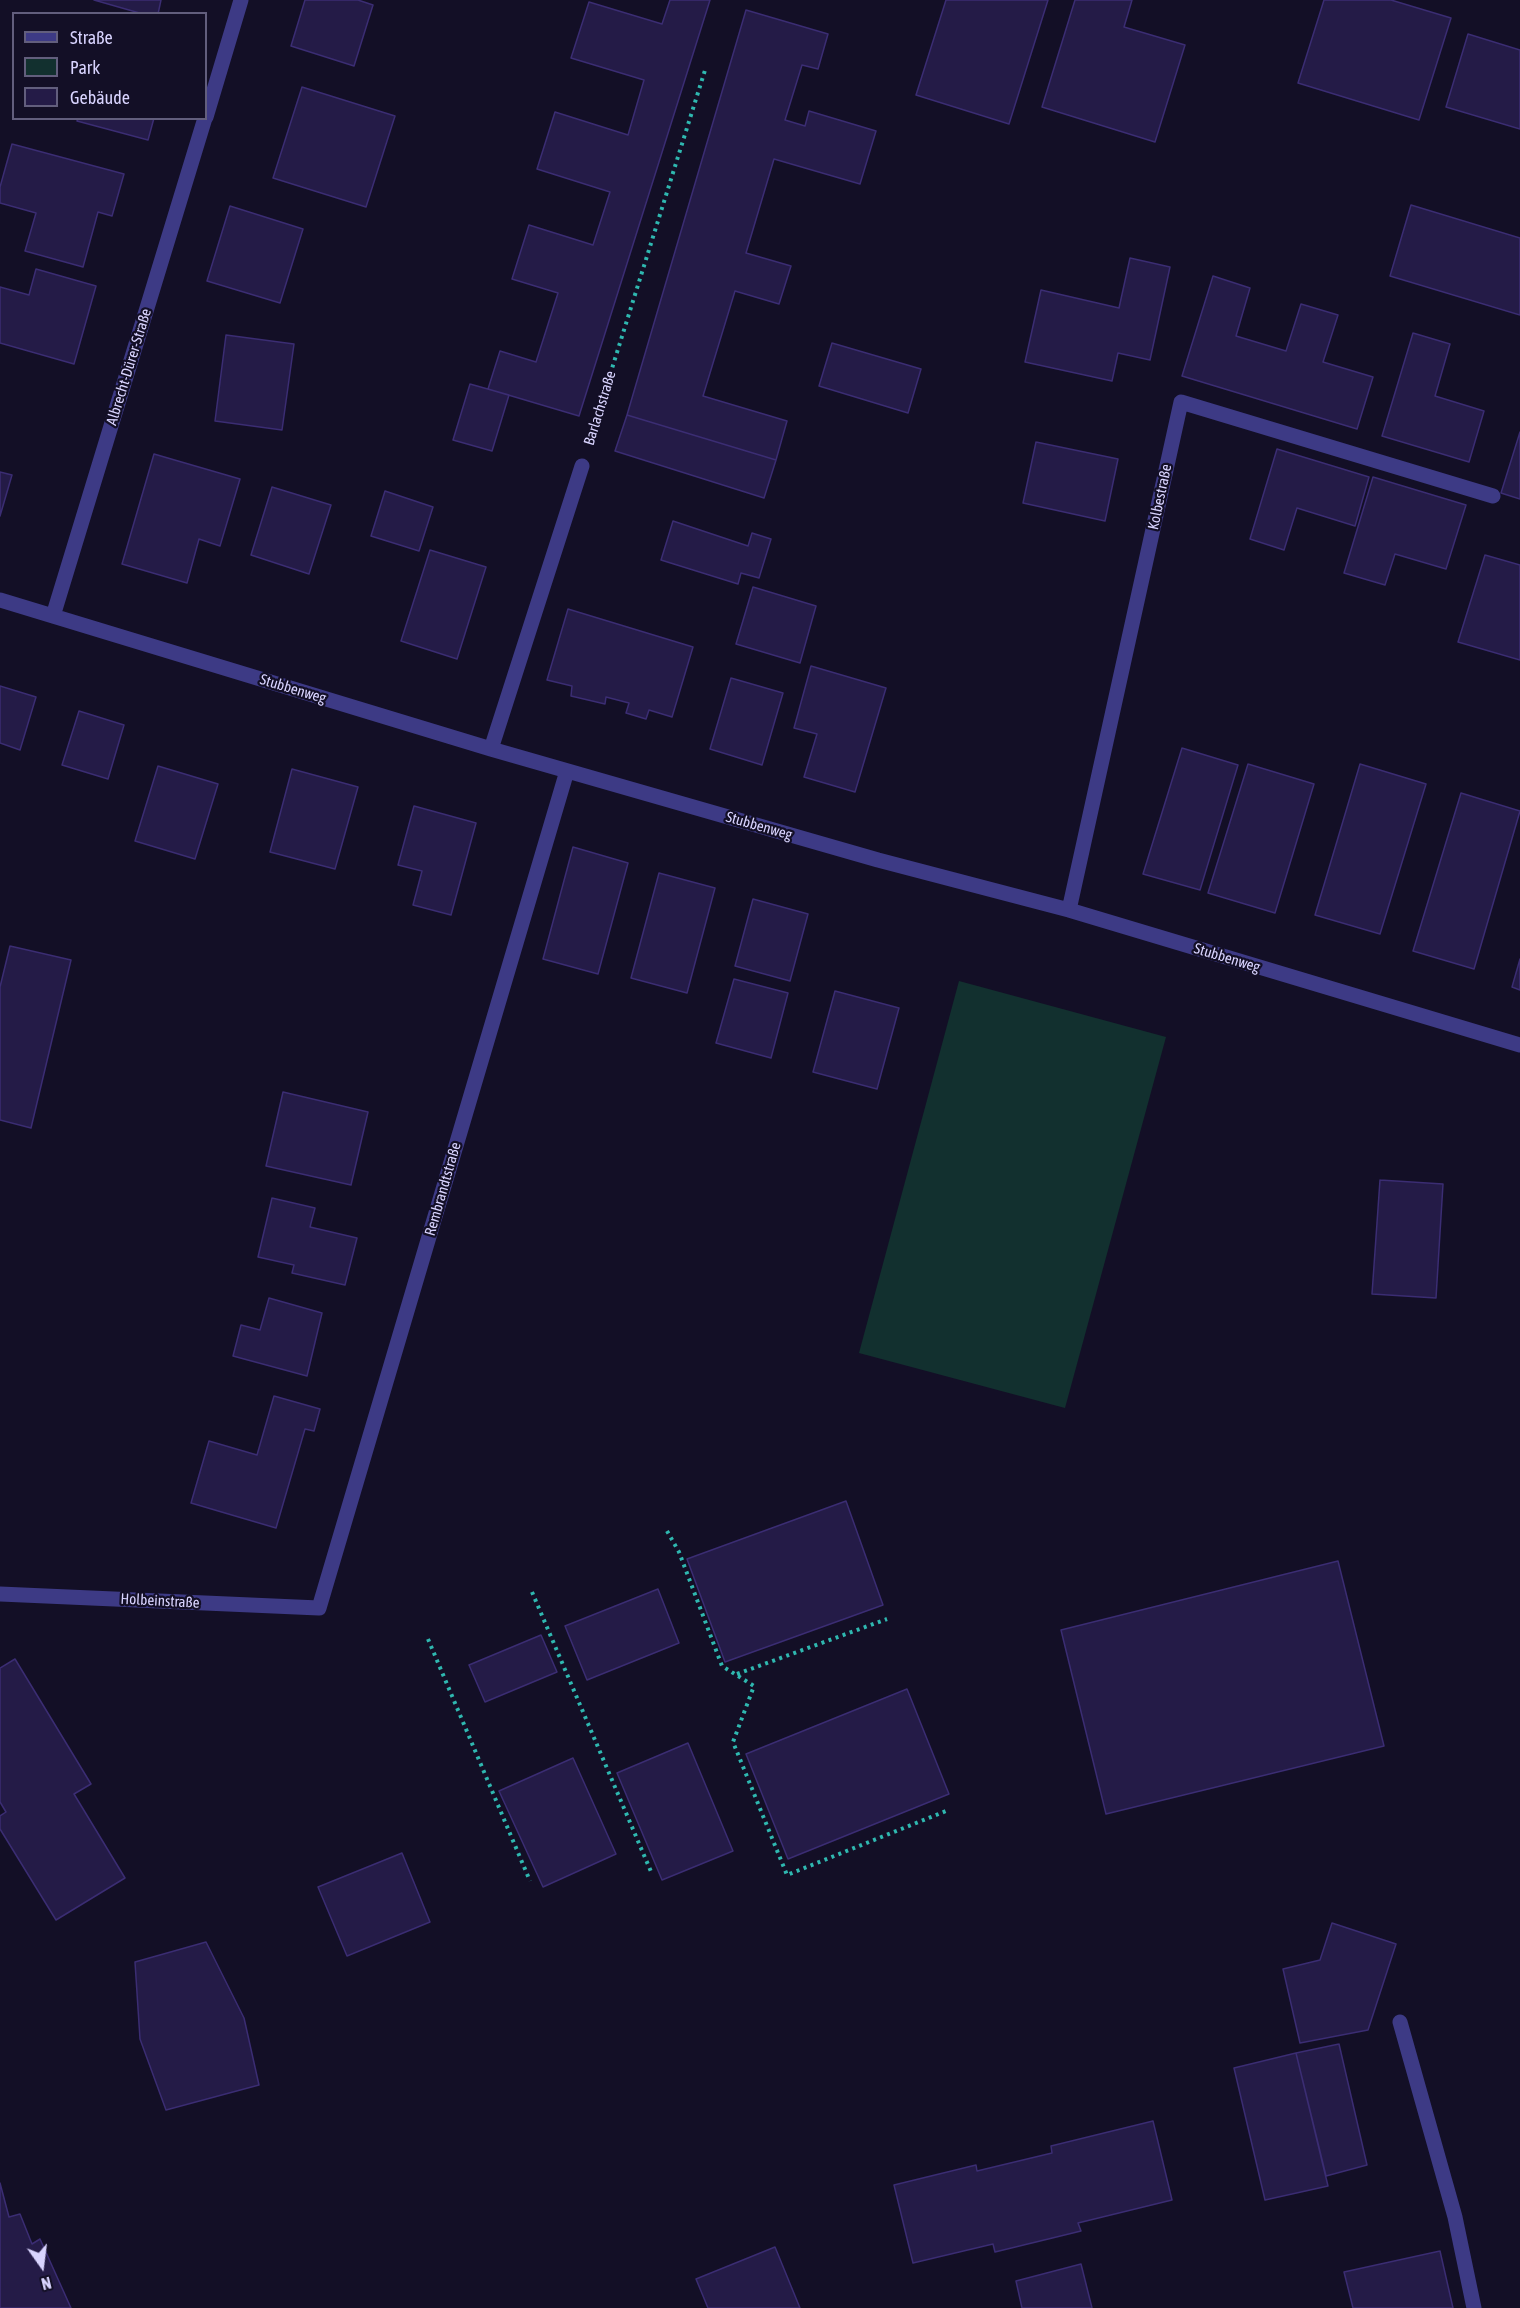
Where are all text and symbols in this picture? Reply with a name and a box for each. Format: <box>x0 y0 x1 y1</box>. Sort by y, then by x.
legend <box>12 12 207 120</box>
text: Straße <box>70 27 113 48</box>
text: Park <box>70 57 100 78</box>
text: Gebäude <box>70 87 130 108</box>
street label: Albrecht-Dürer-Straße <box>103 306 155 428</box>
street label: Barlachstraße <box>580 369 620 447</box>
street label: Kolbestraße <box>1144 463 1176 531</box>
street label: Stubbenweg <box>258 670 328 708</box>
street label: Stubbenweg <box>724 808 794 844</box>
street label: Stubbenweg <box>1192 939 1262 977</box>
street label: Rembrandtstraße <box>421 1140 465 1238</box>
street label: Holbeinstraße <box>120 1590 200 1612</box>
north arrow <box>12 2236 72 2296</box>
text: N <box>40 2274 53 2293</box>

